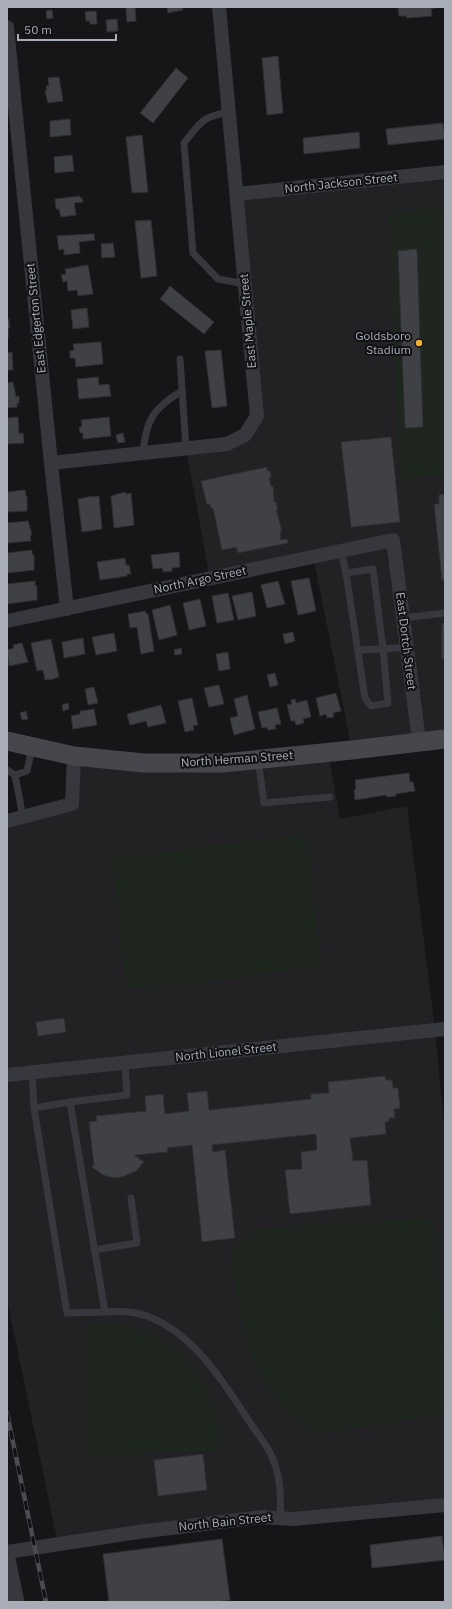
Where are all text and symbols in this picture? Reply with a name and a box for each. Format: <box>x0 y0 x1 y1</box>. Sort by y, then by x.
scale bar <box>18 16 116 42</box>
text: 50 m <box>24 22 52 37</box>
street label: North Jackson Street <box>284 169 398 196</box>
street label: East Edgerton Street <box>22 262 49 374</box>
street label: East Maple Street <box>236 273 259 369</box>
place label: Goldsboro Stadium <box>355 328 411 357</box>
marker: Goldsboro Stadium <box>414 338 424 348</box>
street label: North Argo Street <box>152 562 247 597</box>
street label: East Dortch Street <box>393 591 420 691</box>
street label: North Herman Street <box>180 747 294 770</box>
street label: North Lionel Street <box>175 1039 277 1064</box>
street label: North Bain Street <box>178 1509 272 1534</box>

